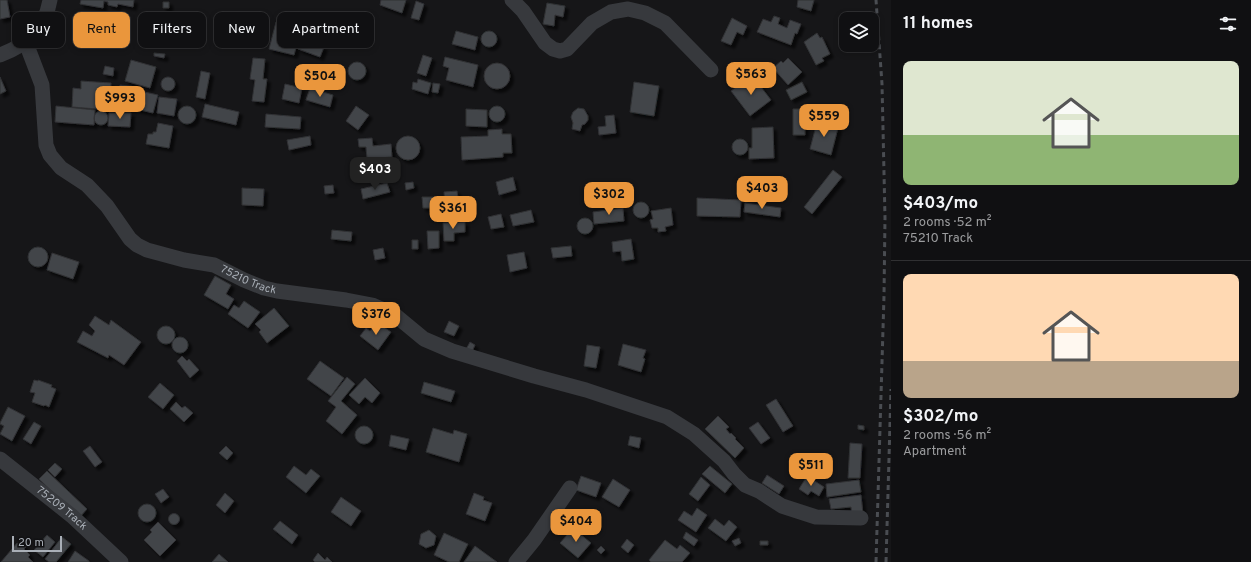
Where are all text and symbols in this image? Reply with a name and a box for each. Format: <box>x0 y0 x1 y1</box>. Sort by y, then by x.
chip: Buy <box>12 12 65 48</box>
chip: Rent <box>73 12 130 48</box>
chip: Filters <box>138 12 206 48</box>
chip: New <box>214 12 269 48</box>
chip: Apartment <box>277 12 374 48</box>
map controls <box>839 12 879 52</box>
button: layers <box>839 12 879 52</box>
text: 11 homes <box>903 13 973 35</box>
icon: filters <box>1217 13 1239 35</box>
pin: $563 <box>727 62 775 96</box>
pin: $504 <box>296 64 344 98</box>
text: $563 <box>735 67 767 83</box>
text: $504 <box>304 69 336 85</box>
pin: $993 <box>96 86 144 120</box>
icon: home <box>1035 87 1107 159</box>
text: $993 <box>104 91 136 107</box>
pin: $559 <box>800 104 848 138</box>
text: $559 <box>808 109 840 125</box>
pin: $403 <box>351 157 399 191</box>
text: $403 <box>359 162 391 178</box>
pin: $403 <box>738 176 786 210</box>
text: $403 <box>746 181 778 197</box>
pin: $302 <box>585 182 633 216</box>
text: $302 <box>593 187 625 203</box>
text: $403/mo <box>903 193 978 215</box>
pin: $361 <box>429 196 477 230</box>
text: $361 <box>439 201 467 217</box>
text: 2 rooms · 52 m² <box>903 215 991 231</box>
text: 75210 Track <box>903 231 973 247</box>
street label: 75210 Track <box>218 262 278 298</box>
icon: home <box>1035 300 1107 372</box>
pin: $376 <box>352 302 400 336</box>
text: $376 <box>361 307 391 323</box>
text: $302/mo <box>903 406 978 428</box>
text: 2 rooms · 56 m² <box>903 428 991 444</box>
text: Apartment <box>903 444 966 460</box>
pin: $511 <box>787 453 835 487</box>
text: $511 <box>798 458 824 474</box>
street label: 75209 Track <box>33 483 90 534</box>
pin: $404 <box>552 509 600 543</box>
text: $404 <box>559 514 593 530</box>
scale bar <box>12 534 62 553</box>
text: 20 m <box>18 536 44 550</box>

